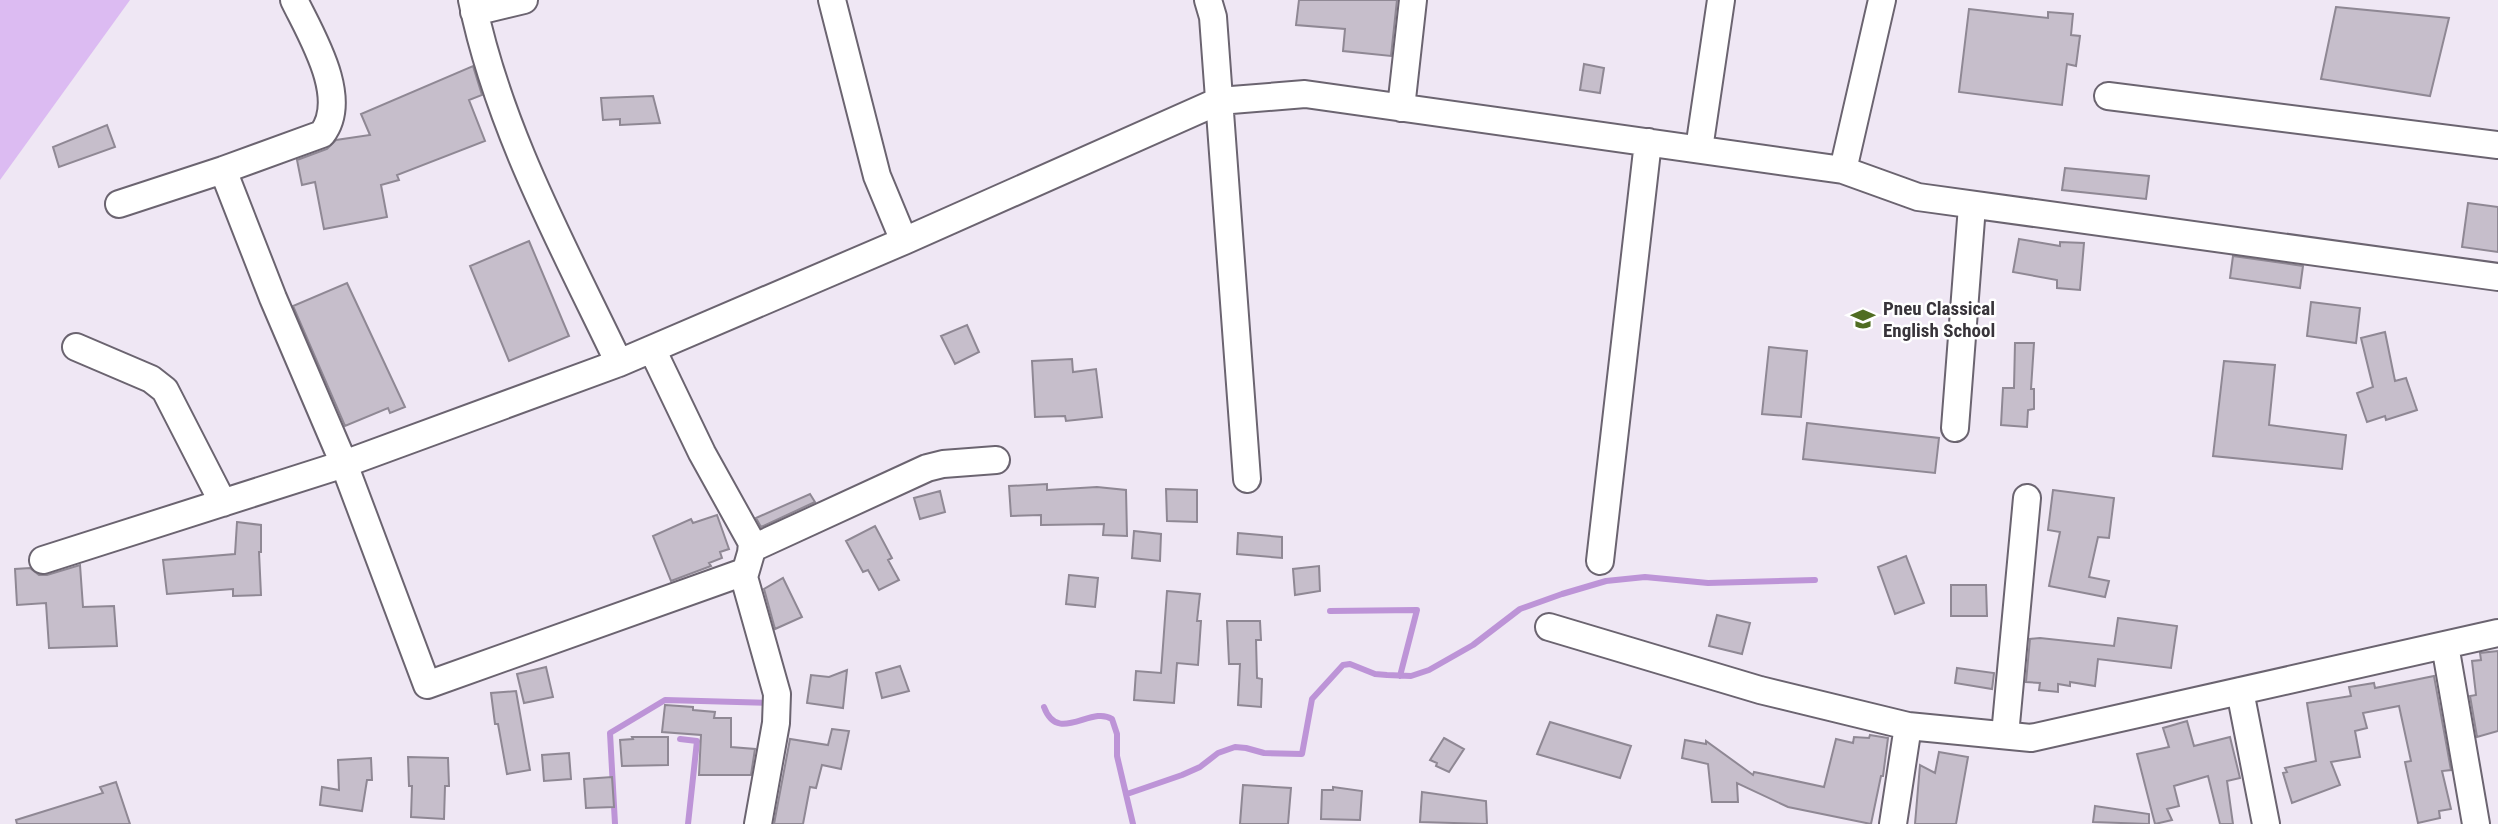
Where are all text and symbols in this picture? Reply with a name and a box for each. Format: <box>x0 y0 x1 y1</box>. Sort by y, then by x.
place label: Pneu Classical English School <box>1883 297 1995 342</box>
school or university icon: Pneu Classical English School <box>1849 305 1877 333</box>

